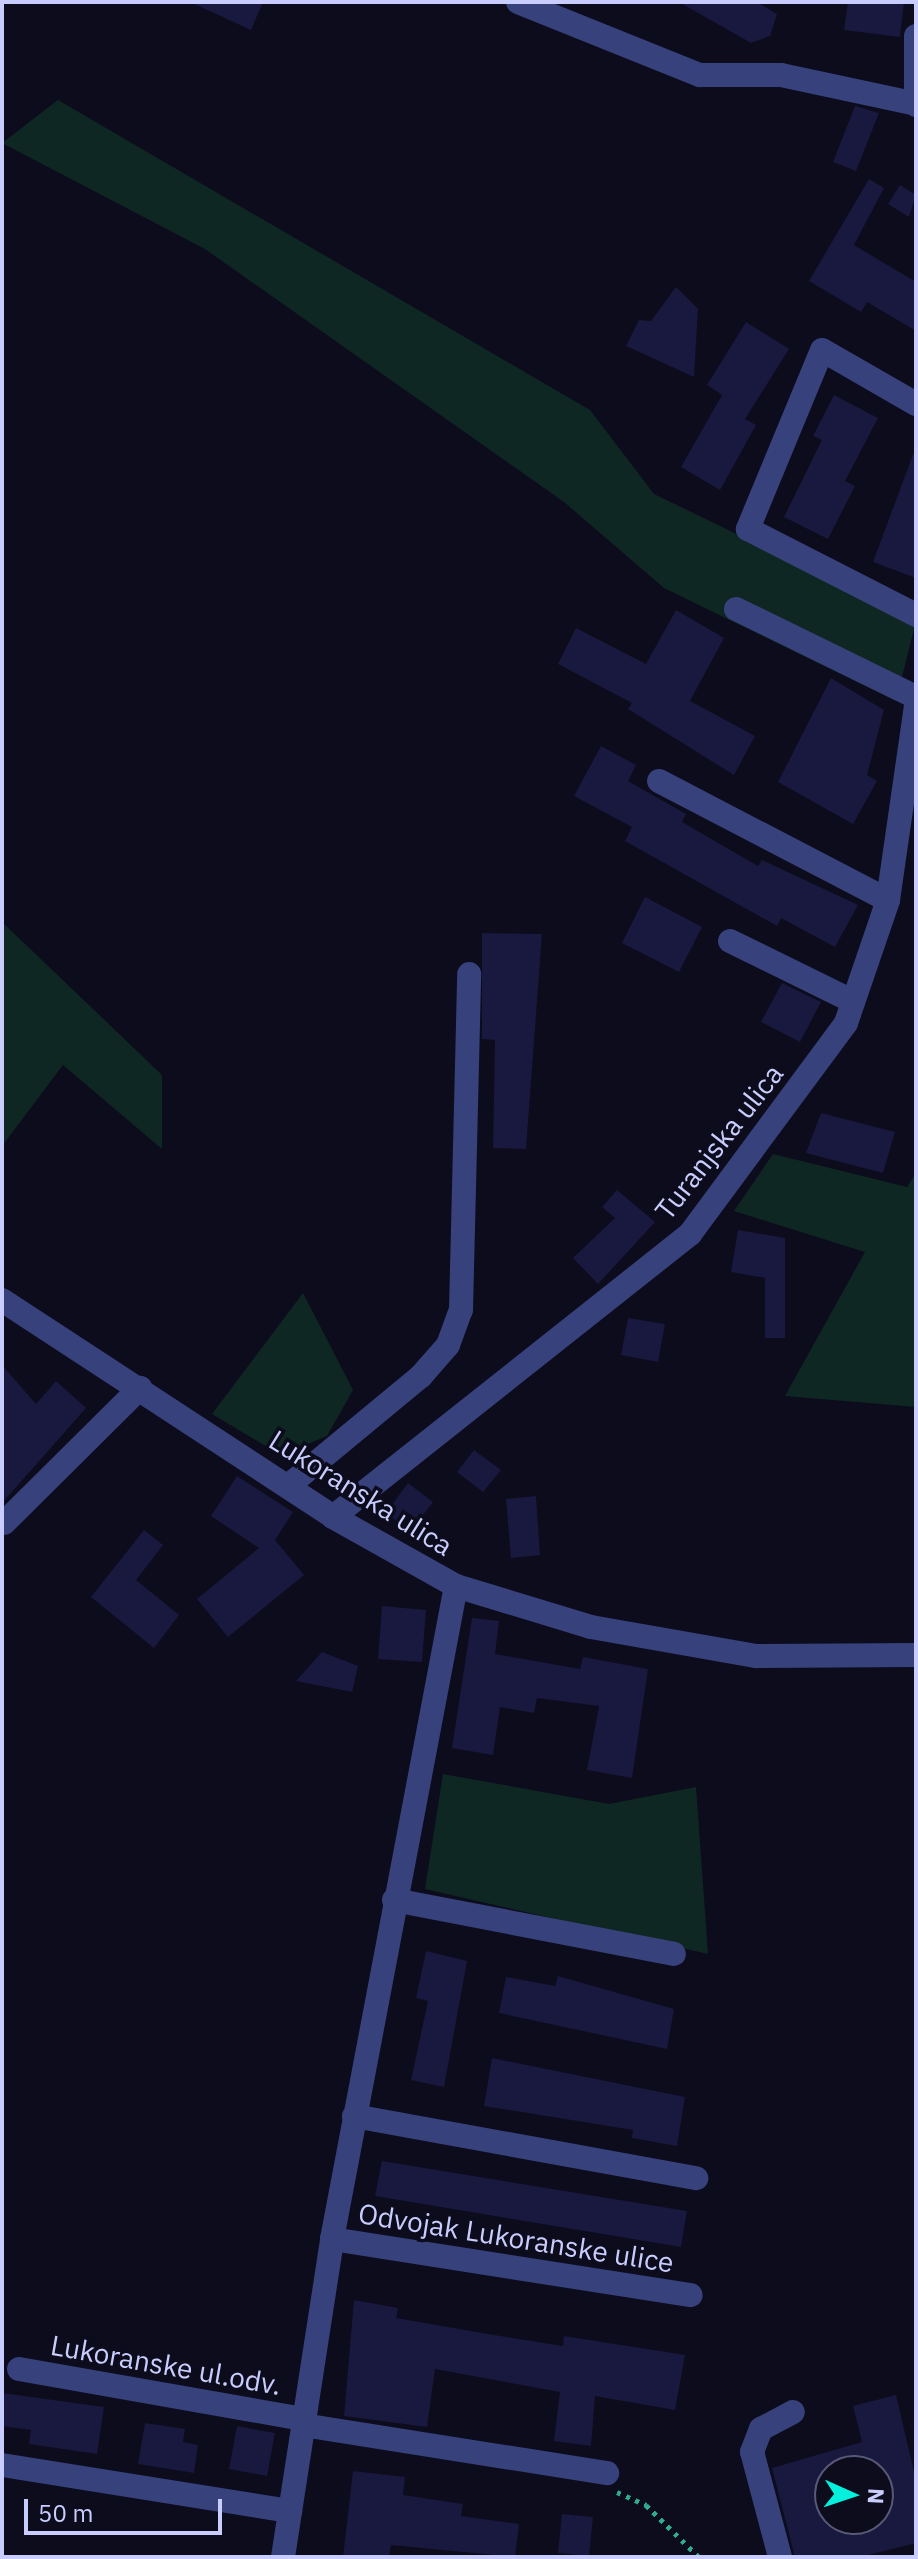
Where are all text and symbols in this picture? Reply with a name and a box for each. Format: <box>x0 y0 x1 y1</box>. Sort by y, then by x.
street label: Turanjska ulica <box>648 1058 790 1226</box>
street label: Lukoranska ulica <box>263 1423 459 1563</box>
street label: Odvojak Lukoranske ulice <box>356 2196 676 2280</box>
street label: Lukoranske ul.odv. <box>48 2328 284 2402</box>
north arrow <box>814 2455 894 2535</box>
scale bar <box>28 2483 226 2533</box>
text: N <box>862 2487 891 2505</box>
text: 50 m <box>38 2497 93 2529</box>

